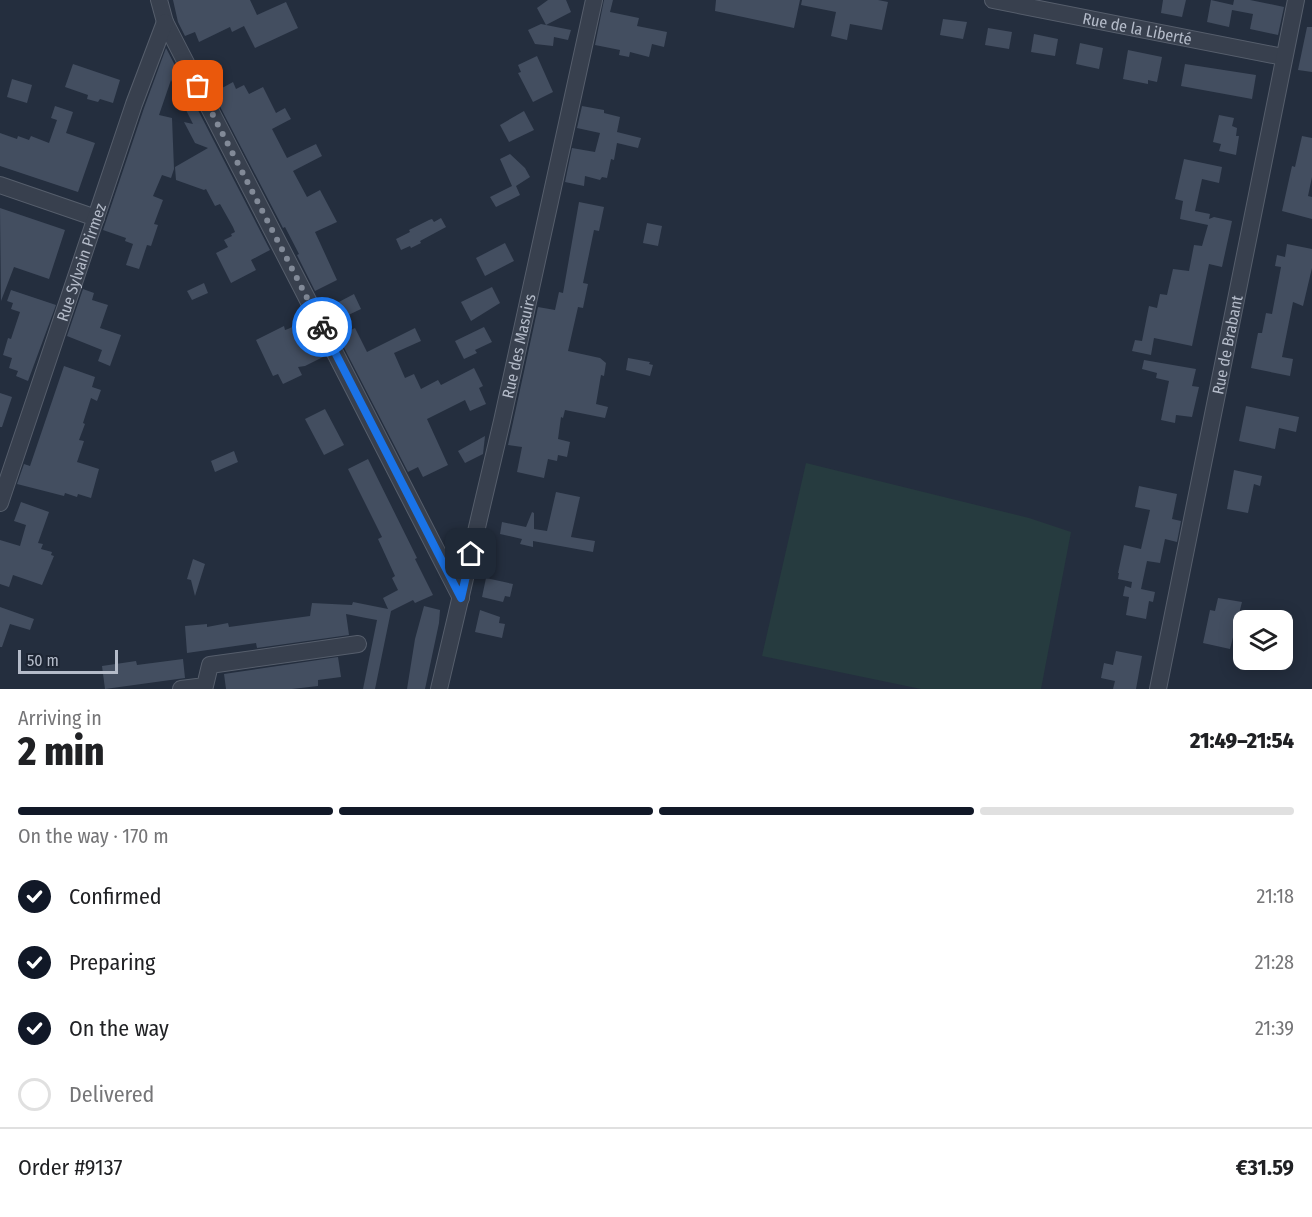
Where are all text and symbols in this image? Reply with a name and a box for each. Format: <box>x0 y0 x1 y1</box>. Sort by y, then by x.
street label: Rue de la Liberté <box>1081 9 1193 49</box>
pin <box>172 60 223 111</box>
icon: bag <box>181 69 214 102</box>
street label: Rue Sylvain Pirmez <box>53 201 110 324</box>
street label: Rue des Masuirs <box>498 292 540 400</box>
street label: Rue de Brabant <box>1208 293 1247 396</box>
courier <box>292 297 352 357</box>
icon: bike <box>306 311 339 344</box>
pin <box>445 528 496 579</box>
icon: home <box>454 537 487 570</box>
map controls <box>1233 610 1293 670</box>
button: layers <box>1233 610 1293 670</box>
scale bar <box>18 647 118 674</box>
text: 50 m <box>27 651 59 670</box>
text: Arriving in <box>18 706 102 730</box>
text: 21:49–21:54 <box>1190 727 1294 754</box>
text: 2 min <box>18 729 104 775</box>
text: On the way · 170 m <box>18 824 169 848</box>
icon: check <box>18 880 51 913</box>
text: Confirmed <box>69 883 162 910</box>
text: 21:18 <box>1257 884 1294 908</box>
icon: check <box>18 946 51 979</box>
text: Preparing <box>69 949 155 976</box>
text: 21:28 <box>1255 950 1294 974</box>
icon: check <box>18 1012 51 1045</box>
text: On the way <box>69 1015 169 1042</box>
text: 21:39 <box>1255 1016 1294 1040</box>
text: Delivered <box>69 1081 154 1108</box>
text: Order #9137 <box>18 1154 122 1181</box>
text: €31.59 <box>1236 1154 1294 1181</box>

